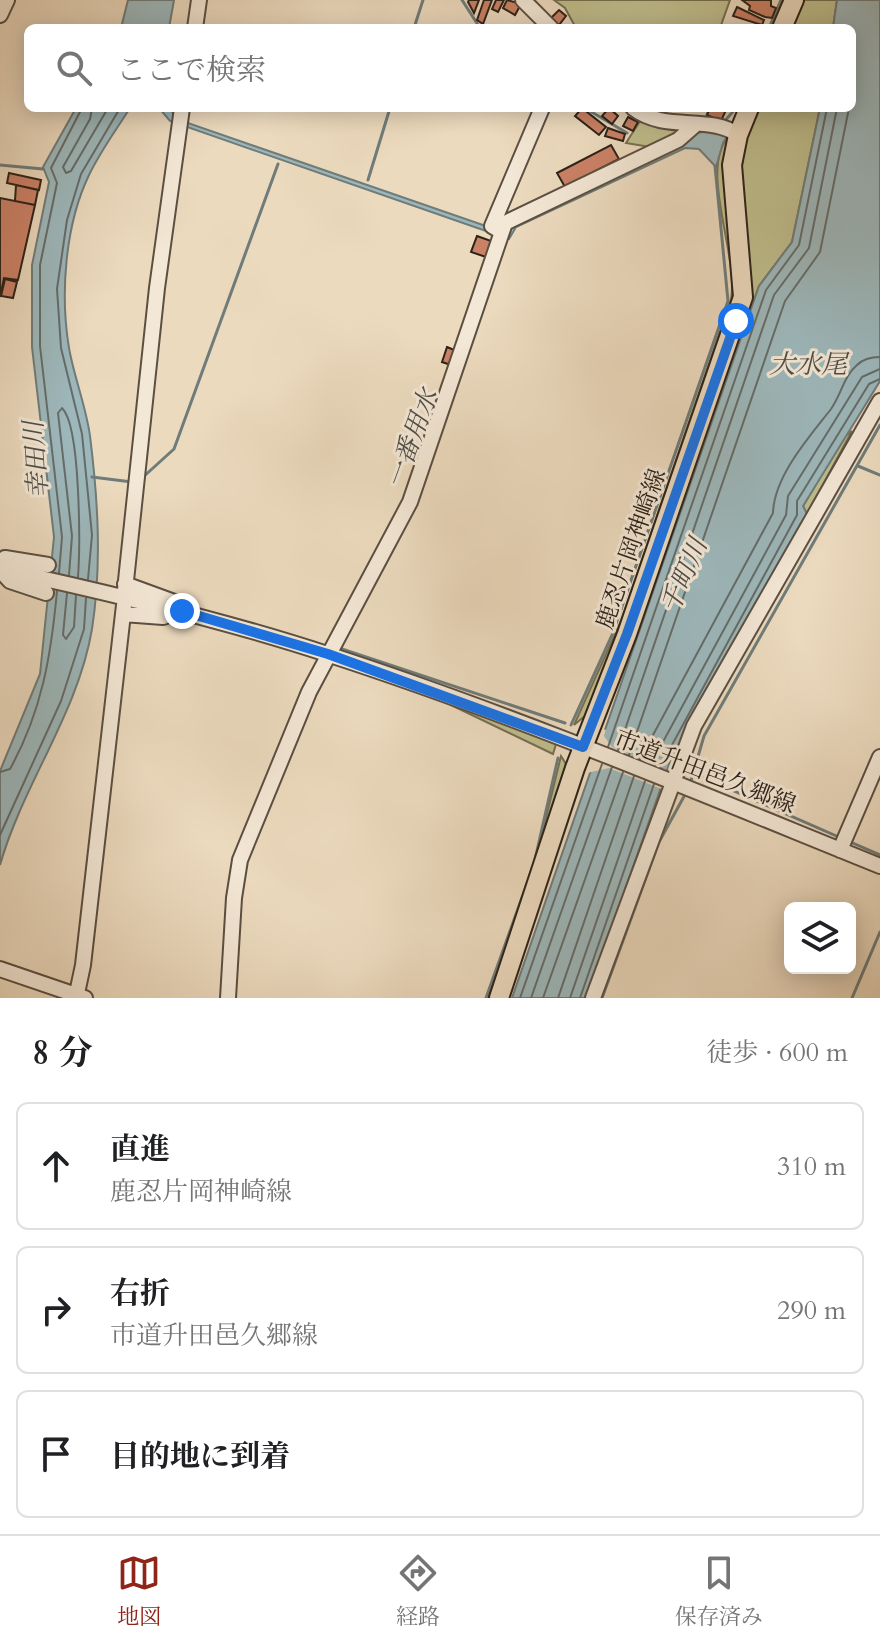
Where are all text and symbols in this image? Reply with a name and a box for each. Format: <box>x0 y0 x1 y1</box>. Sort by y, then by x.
search box <box>24 24 856 112</box>
icon: search <box>52 46 96 90</box>
text: ここで検索 <box>116 50 266 91</box>
route start <box>718 303 754 339</box>
water label: 大水尾 <box>769 347 850 382</box>
water label: 一番用水 <box>378 381 447 494</box>
water label: 幸田川 <box>16 417 56 500</box>
street label: 鹿忍片岡神崎線 <box>588 464 674 634</box>
water label: 千町川 <box>653 531 717 619</box>
route end <box>164 593 200 629</box>
street label: 市道升田邑久郷線 <box>609 722 801 822</box>
map controls <box>784 902 856 974</box>
button: layers <box>784 902 856 974</box>
text: 8 分 <box>32 1030 93 1076</box>
text: 徒歩 · 600 m <box>707 1035 848 1070</box>
text: 直進 <box>110 1129 170 1170</box>
icon: ahead <box>34 1144 78 1188</box>
text: 310 m <box>777 1149 846 1184</box>
text: 鹿忍片岡神崎線 <box>110 1174 292 1209</box>
text: 右折 <box>110 1273 170 1314</box>
icon: right <box>34 1288 78 1332</box>
text: 290 m <box>777 1293 846 1328</box>
text: 市道升田邑久郷線 <box>110 1318 318 1353</box>
icon: arrive <box>34 1432 78 1476</box>
text: 目的地に到着 <box>110 1436 290 1477</box>
tab: 地図 <box>117 1551 161 1632</box>
tab: 経路 <box>396 1551 440 1632</box>
tab: 保存済み <box>675 1551 763 1632</box>

